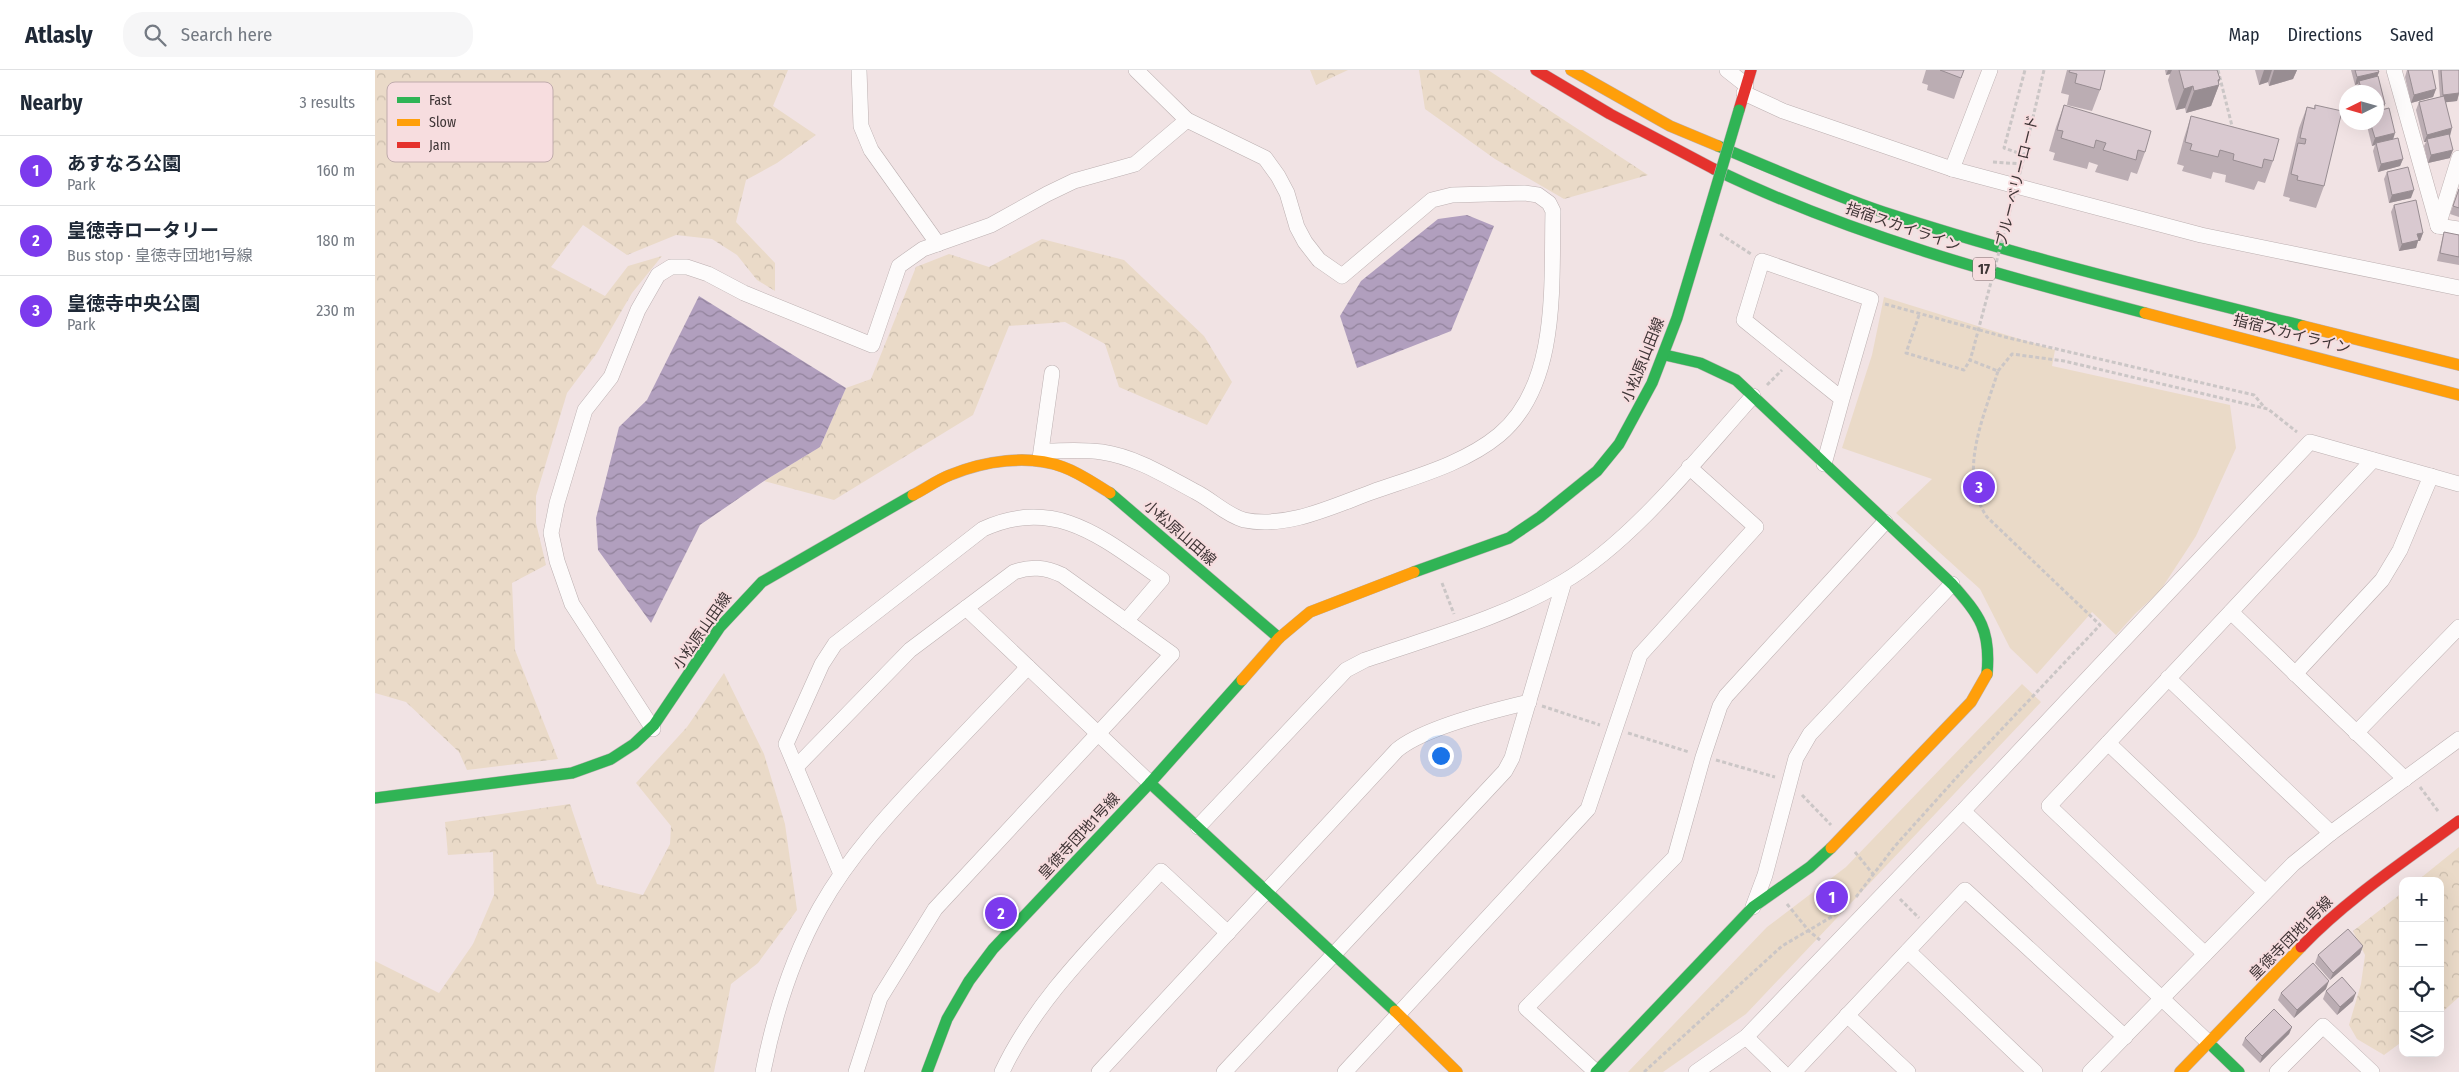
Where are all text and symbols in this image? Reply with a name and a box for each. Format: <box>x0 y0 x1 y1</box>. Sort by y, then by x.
search box <box>123 12 473 57</box>
text: Atlasly <box>25 21 93 49</box>
icon: search <box>141 21 169 49</box>
text: Search here <box>181 23 272 46</box>
text: Map <box>2228 24 2260 46</box>
text: Directions <box>2288 24 2362 46</box>
text: Saved <box>2390 24 2434 46</box>
legend <box>387 82 553 162</box>
north arrow <box>2339 85 2384 130</box>
text: Nearby <box>20 90 82 116</box>
text: Fast <box>429 92 452 109</box>
text: 3 results <box>299 93 355 112</box>
street label: ブルーベリーロード <box>1992 113 2042 249</box>
text: Slow <box>429 114 456 131</box>
text: Jam <box>429 137 450 154</box>
text: あすなろ公園 <box>67 152 181 175</box>
text: 1 <box>33 161 39 180</box>
text: 160 m <box>316 161 355 180</box>
text: Park <box>67 175 95 194</box>
street label: 指宿スカイライン <box>1843 199 1963 255</box>
text: 皇徳寺ロータリー <box>67 219 219 242</box>
text: 2 <box>32 231 40 250</box>
text: 180 m <box>316 231 355 250</box>
text: Bus stop · 皇徳寺団地1号線 <box>67 246 253 265</box>
road number: 17 <box>1973 258 1995 280</box>
text: 皇徳寺中央公園 <box>67 292 200 315</box>
text: 3 <box>32 301 40 320</box>
text: 230 m <box>316 301 355 320</box>
street label: 指宿スカイライン <box>2232 311 2352 357</box>
text: Park <box>67 315 95 334</box>
street label: 小松原山田線 <box>1618 315 1668 405</box>
pin: 3 <box>1963 468 1995 506</box>
street label: 小松原山田線 <box>1140 497 1220 569</box>
street label: 小松原山田線 <box>669 589 735 673</box>
your location <box>1428 743 1454 769</box>
street label: 皇徳寺団地1号線 <box>1035 789 1123 883</box>
map controls <box>2399 877 2444 1057</box>
button: + <box>2399 877 2444 922</box>
pin: 1 <box>1816 878 1848 916</box>
street label: 皇徳寺団地1号線 <box>2245 892 2337 984</box>
pin: 2 <box>985 894 1017 932</box>
button: − <box>2399 922 2444 967</box>
button: locate <box>2399 967 2444 1012</box>
button: layers <box>2399 1012 2444 1057</box>

